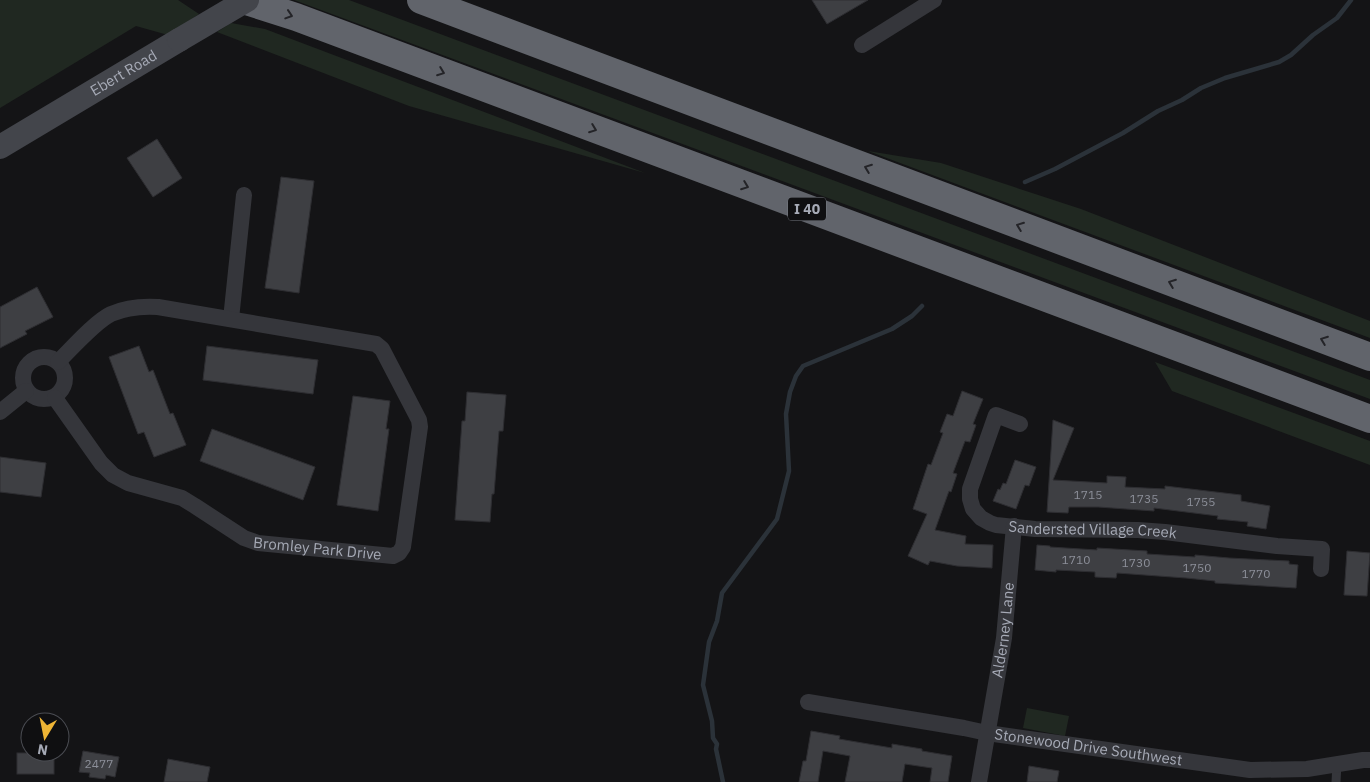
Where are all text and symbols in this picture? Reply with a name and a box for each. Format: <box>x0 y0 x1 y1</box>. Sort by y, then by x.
one-way arrow <box>284 9 293 19</box>
street label: Ebert Road <box>86 45 160 100</box>
one-way arrow <box>436 66 445 76</box>
one-way arrow <box>589 123 597 133</box>
one-way arrow <box>864 164 873 174</box>
one-way arrow <box>741 180 749 190</box>
road number: I 40 <box>788 198 826 220</box>
one-way arrow <box>1016 221 1025 232</box>
one-way arrow <box>1168 279 1177 289</box>
one-way arrow <box>1321 336 1329 346</box>
house number: 1715 <box>1074 487 1102 502</box>
house number: 1735 <box>1130 491 1158 506</box>
house number: 1755 <box>1187 494 1215 509</box>
street label: Sandersted Village Creek <box>1008 516 1178 542</box>
street label: Bromley Park Drive <box>252 533 383 564</box>
house number: 1710 <box>1062 552 1090 567</box>
house number: 1730 <box>1122 555 1150 570</box>
house number: 1750 <box>1183 560 1211 575</box>
house number: 1770 <box>1242 566 1270 581</box>
street label: Alderney Lane <box>987 581 1018 679</box>
north arrow <box>20 712 70 762</box>
street label: Stonewood Drive Southwest <box>993 724 1184 769</box>
text: N <box>36 740 49 760</box>
house number: 2477 <box>85 756 113 771</box>

